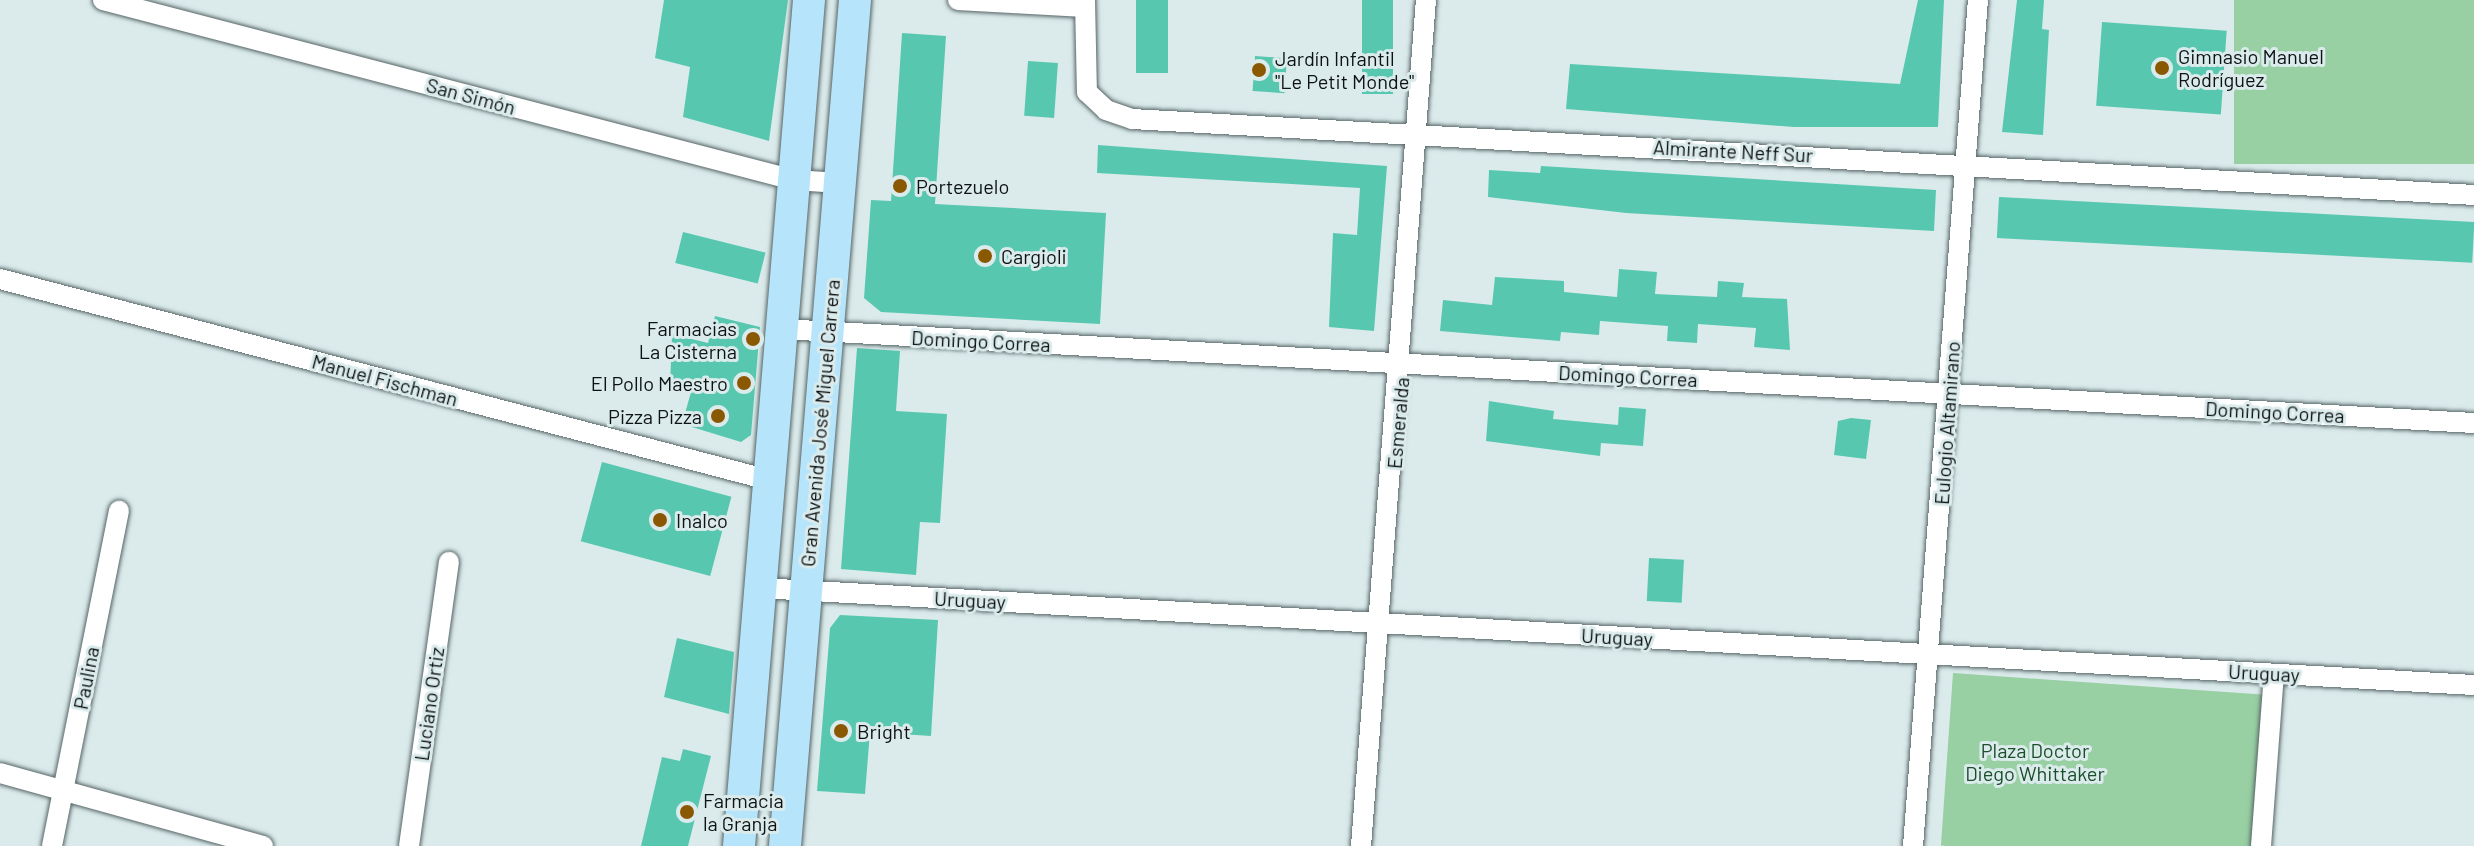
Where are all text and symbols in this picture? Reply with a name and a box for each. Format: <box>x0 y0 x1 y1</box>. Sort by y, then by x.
place label: Gimnasio Manuel Rodríguez <box>2178 44 2324 91</box>
place label: Jardín Infantil "Le Petit Monde" <box>1275 46 1414 93</box>
marker: Gimnasio Manuel Rodríguez <box>2153 59 2171 77</box>
marker: Jardín Infantil "Le Petit Monde" <box>1250 61 1268 79</box>
street label: San Simón <box>424 73 518 119</box>
street label: Almirante Neff Sur <box>1652 135 1814 167</box>
place label: Portezuelo <box>916 174 1009 198</box>
marker: Portezuelo <box>891 177 909 195</box>
place label: Cargioli <box>1001 244 1067 268</box>
marker: Cargioli <box>976 247 994 265</box>
street label: Gran Avenida José Miguel Carrera <box>795 278 845 568</box>
place label: Farmacias La Cisterna <box>639 316 737 363</box>
street label: Domingo Correa <box>911 325 1051 357</box>
marker: Farmacias La Cisterna <box>744 330 762 348</box>
street label: Eulogio Altamirano <box>1929 340 1965 506</box>
street label: Manuel Fischman <box>309 349 461 411</box>
street label: Domingo Correa <box>1558 360 1698 392</box>
place label: El Pollo Maestro <box>591 371 728 395</box>
marker: El Pollo Maestro <box>735 374 753 392</box>
street label: Esmeralda <box>1382 376 1414 470</box>
street label: Domingo Correa <box>2205 396 2345 428</box>
place label: Pizza Pizza <box>608 404 702 428</box>
marker: Pizza Pizza <box>709 407 727 425</box>
place label: Inalco <box>676 508 728 532</box>
marker: Inalco <box>651 511 669 529</box>
street label: Uruguay <box>934 586 1006 614</box>
street label: Uruguay <box>1581 623 1653 651</box>
street label: Paulina <box>68 645 104 711</box>
street label: Luciano Ortiz <box>409 646 449 762</box>
street label: Uruguay <box>2228 659 2300 687</box>
place label: Bright <box>857 719 911 743</box>
marker: Bright <box>832 722 850 740</box>
park label: Plaza Doctor Diego Whittaker <box>1965 738 2105 785</box>
place label: Farmacia la Granja <box>703 788 784 835</box>
marker: Farmacia la Granja <box>678 803 696 821</box>

